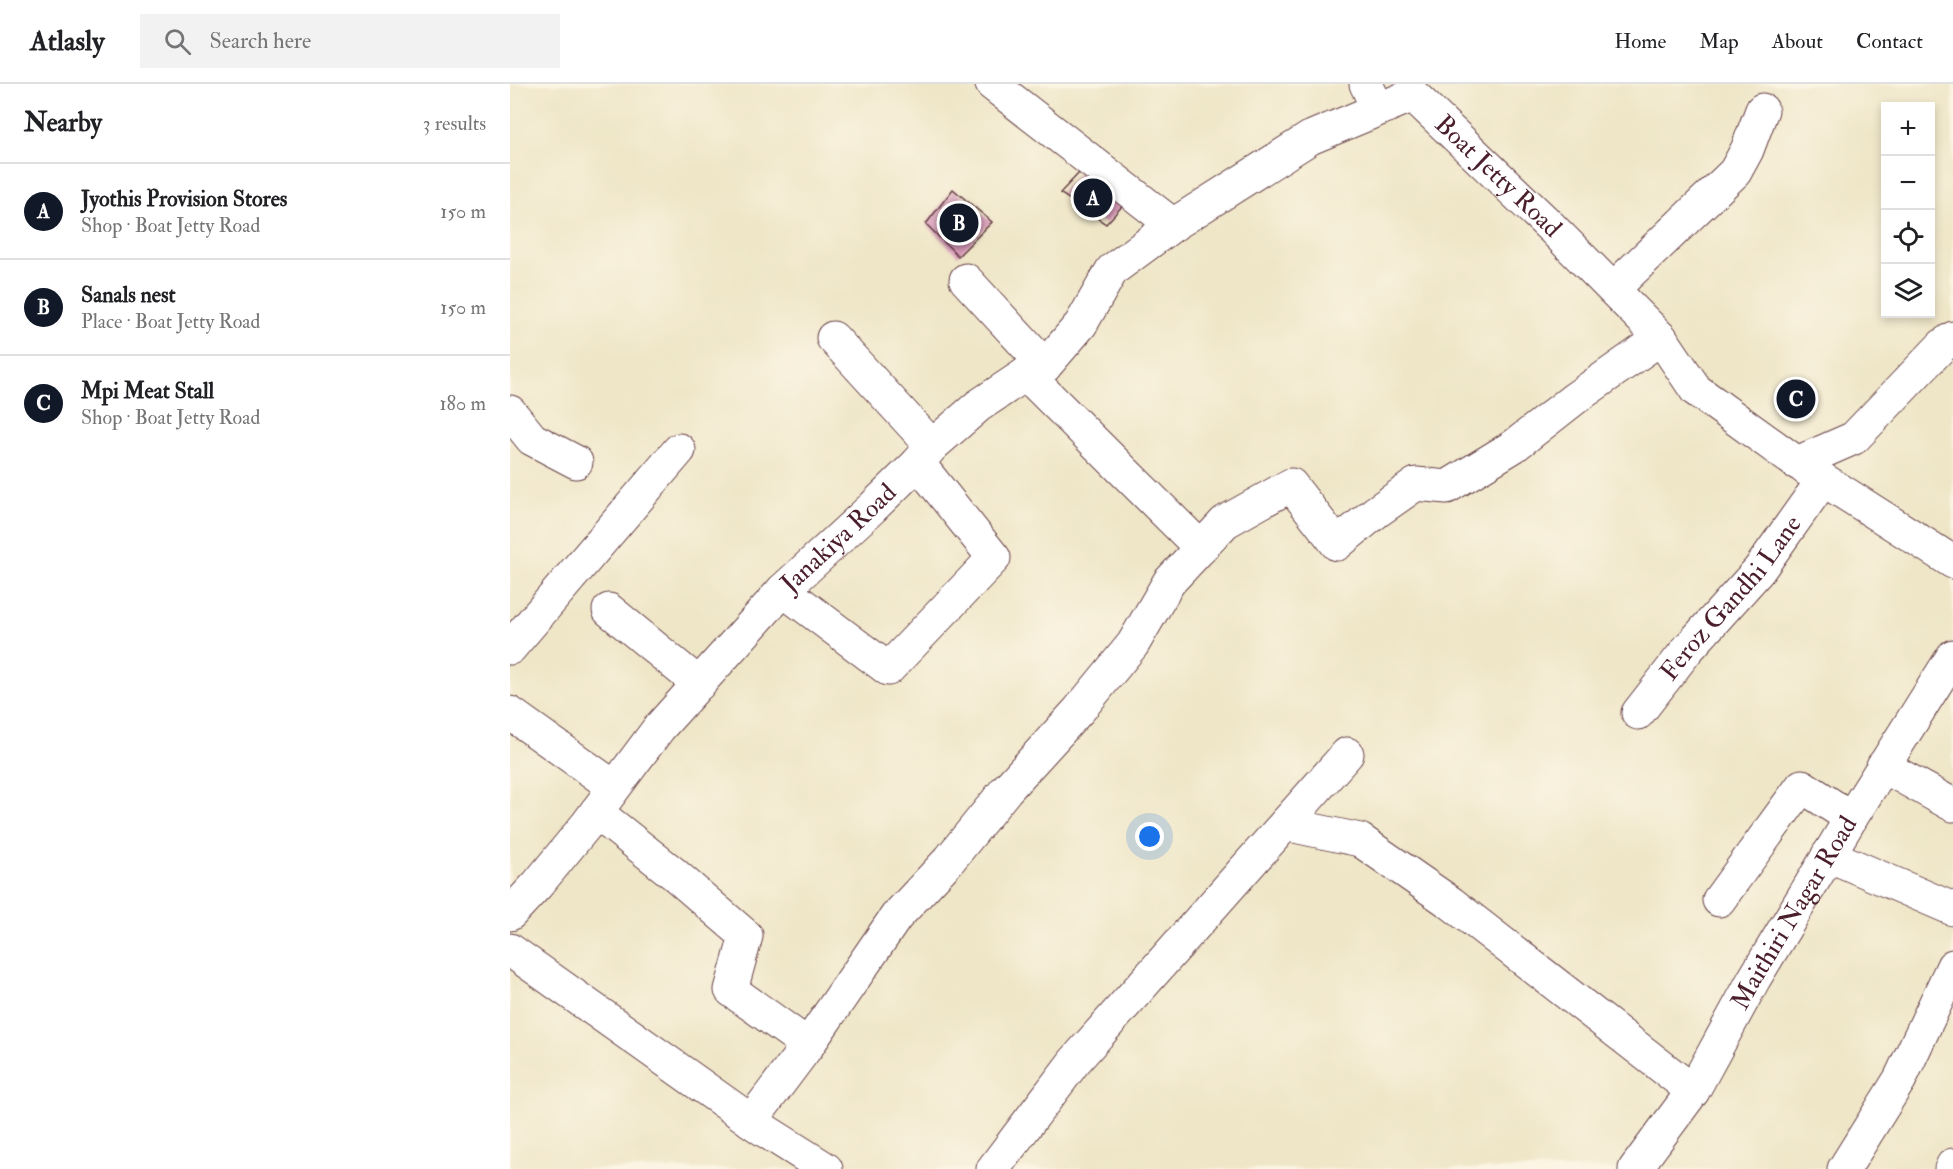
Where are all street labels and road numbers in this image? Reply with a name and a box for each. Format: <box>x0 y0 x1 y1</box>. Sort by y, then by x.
street label: Boat Jetty Road <box>1428 108 1568 244</box>
street label: Janakiya Road <box>774 477 903 600</box>
street label: Feroz Gandhi Lane <box>1653 509 1809 687</box>
street label: Maithiri Nagar Road <box>1724 810 1864 1015</box>

